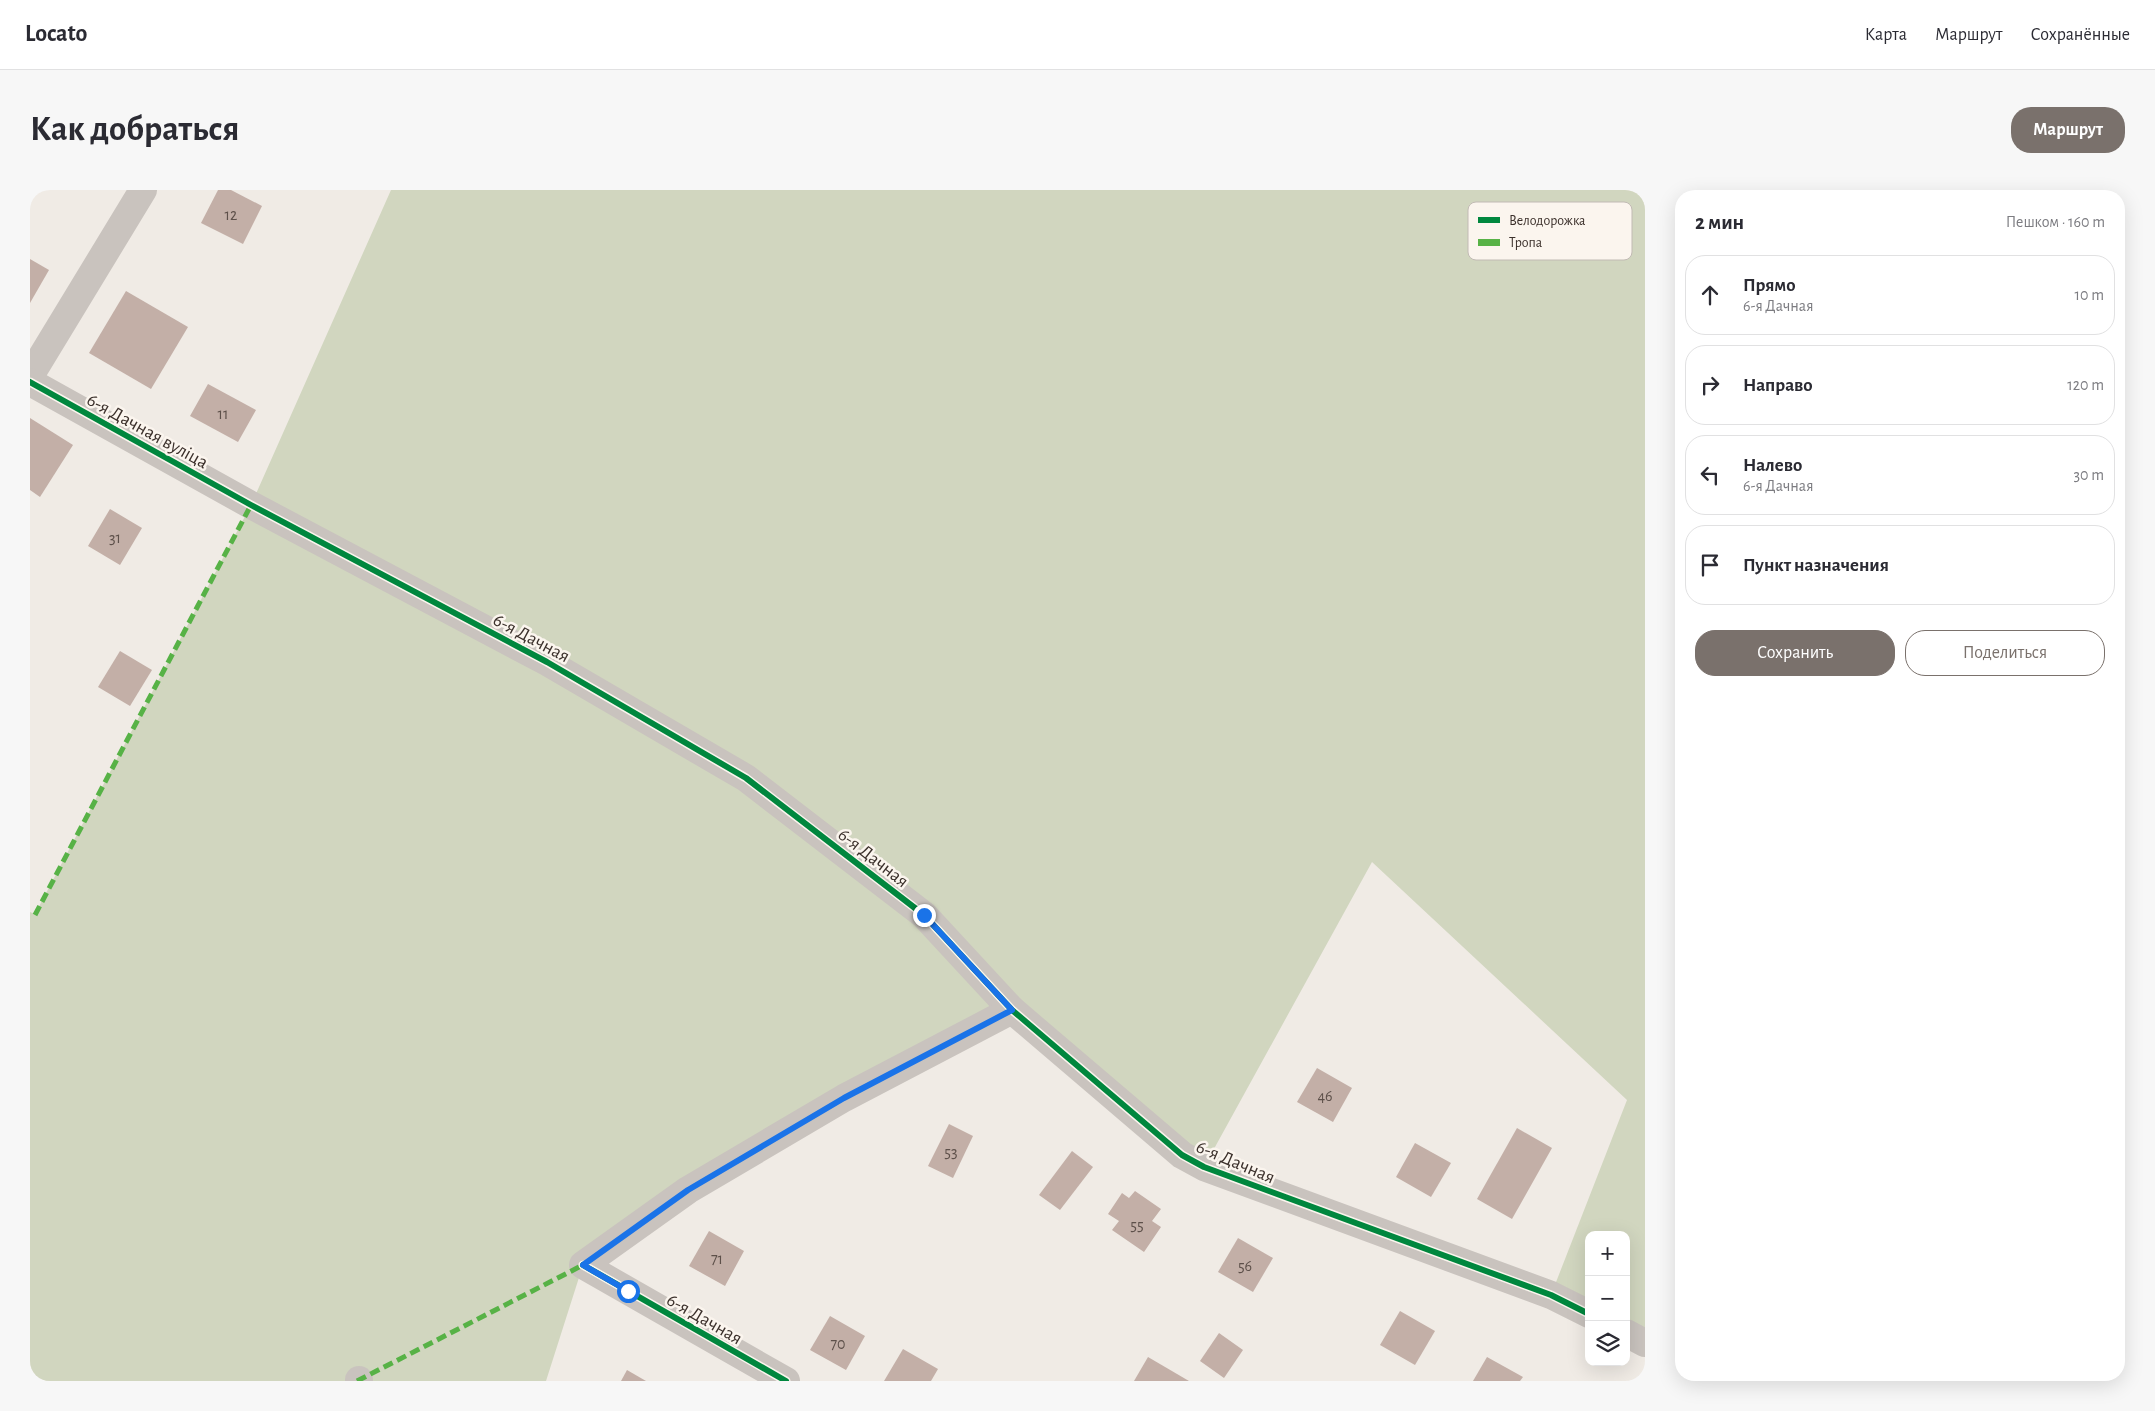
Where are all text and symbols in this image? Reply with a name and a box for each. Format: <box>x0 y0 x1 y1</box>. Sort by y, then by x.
text: Locato <box>25 22 87 46</box>
text: Карта <box>1865 26 1907 44</box>
text: Маршрут <box>1935 26 2003 44</box>
text: Сохранённые <box>2031 26 2130 44</box>
button: Маршрут <box>2011 107 2125 153</box>
text: Как добраться <box>30 112 239 147</box>
legend <box>1468 202 1632 260</box>
house number: 12 <box>225 207 237 223</box>
text: 2 мин <box>1695 212 1744 233</box>
text: Велодорожка <box>1509 214 1586 228</box>
text: Пешком · 160 m <box>2006 214 2105 230</box>
text: Тропа <box>1509 236 1543 250</box>
text: Прямо <box>1743 276 1796 295</box>
icon: ahead <box>1696 281 1724 309</box>
text: 10 m <box>2075 287 2104 303</box>
text: 6-я Дачная <box>1743 298 1813 314</box>
icon: right <box>1696 371 1724 399</box>
text: Направо <box>1743 376 1813 395</box>
text: 120 m <box>2067 377 2104 393</box>
street label: 6-я Дачная вуліца <box>83 390 211 473</box>
house number: 11 <box>217 406 229 422</box>
text: Налево <box>1743 456 1802 475</box>
icon: left <box>1696 461 1724 489</box>
text: 30 m <box>2074 467 2104 483</box>
text: 6-я Дачная <box>1743 478 1813 494</box>
house number: 31 <box>109 530 121 546</box>
icon: arrive <box>1696 551 1724 579</box>
text: Пункт назначения <box>1743 556 1889 575</box>
street label: 6-я Дачная <box>490 610 573 666</box>
button: Сохранить <box>1695 630 1895 676</box>
button: Поделиться <box>1905 630 2105 676</box>
street label: 6-я Дачная <box>834 825 912 891</box>
route end <box>913 904 936 927</box>
house number: 46 <box>1317 1088 1333 1104</box>
street label: 6-я Дачная <box>1193 1137 1278 1187</box>
house number: 53 <box>944 1144 958 1160</box>
house number: 55 <box>1130 1217 1144 1233</box>
map controls <box>1585 1231 1630 1366</box>
button: + <box>1585 1231 1630 1276</box>
house number: 71 <box>711 1251 723 1267</box>
house number: 56 <box>1238 1258 1252 1274</box>
button: − <box>1585 1276 1630 1321</box>
route start <box>617 1280 640 1303</box>
street label: 6-я Дачная <box>663 1290 745 1348</box>
button: layers <box>1585 1321 1630 1366</box>
house number: 70 <box>830 1336 846 1352</box>

